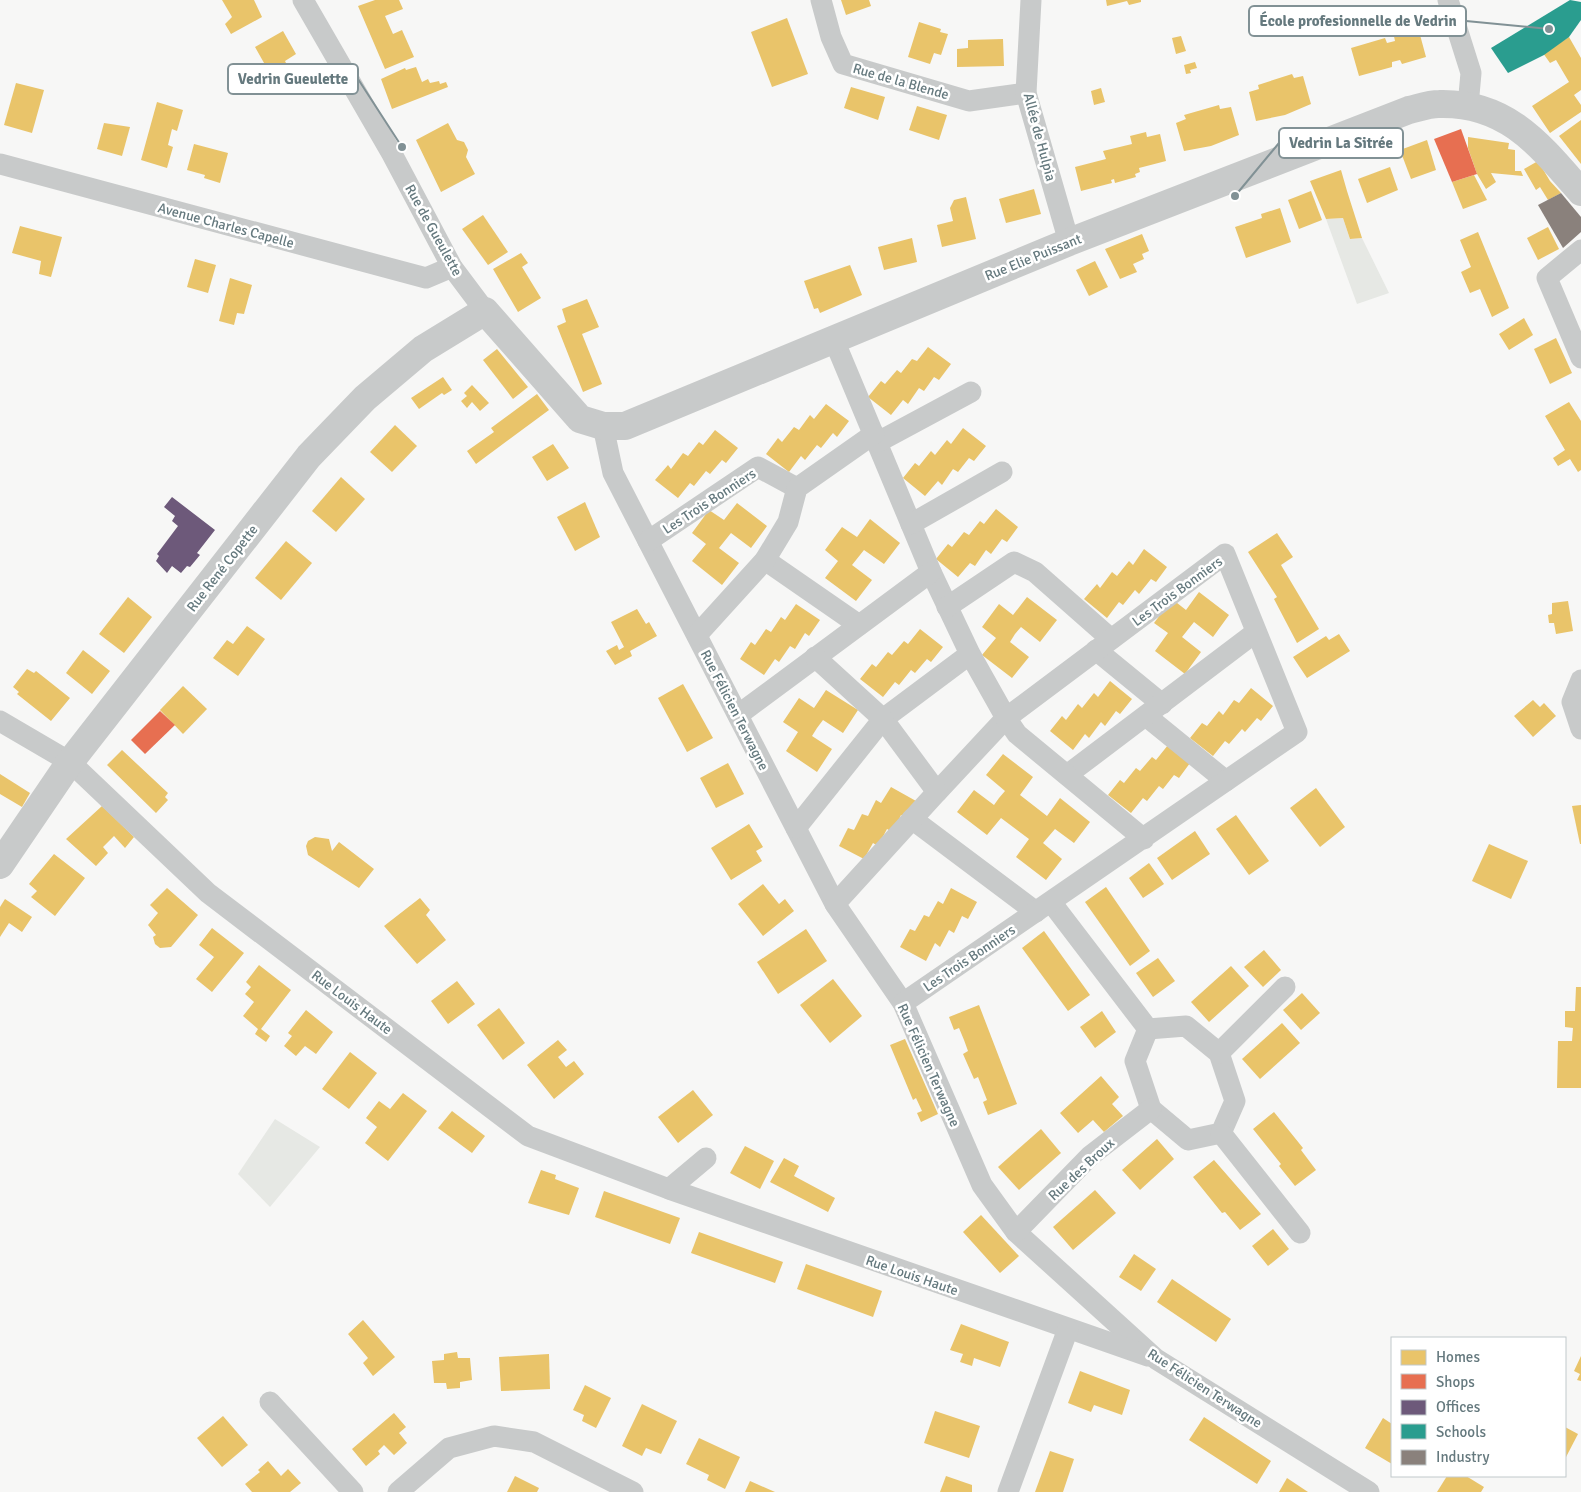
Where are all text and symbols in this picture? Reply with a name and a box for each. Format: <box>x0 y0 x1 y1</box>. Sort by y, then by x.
callout: École profesionnelle de Vedrin <box>1249 6 1466 36</box>
text: École profesionnelle de Vedrin <box>1259 11 1457 30</box>
street label: Rue de la Blende <box>851 60 951 103</box>
callout: Vedrin Gueulette <box>228 64 358 94</box>
text: Vedrin Gueulette <box>238 70 348 88</box>
street label: Allée de Hulpia <box>1020 91 1059 183</box>
callout: Vedrin La Sitrée <box>1279 128 1403 158</box>
text: Vedrin La Sitrée <box>1289 134 1393 152</box>
street label: Rue de Gueulette <box>401 181 466 279</box>
street label: Avenue Charles Capelle <box>156 199 296 252</box>
street label: Rue Elie Puissant <box>982 230 1084 285</box>
street label: Les Trois Bonniers <box>660 465 759 538</box>
street label: Rue René Copette <box>183 522 262 615</box>
street label: Les Trois Bonniers <box>1129 553 1226 630</box>
street label: Rue Félicien Terwagne <box>697 647 772 773</box>
street label: Les Trois Bonniers <box>920 921 1019 996</box>
street label: Rue Louis Haute <box>308 967 395 1038</box>
street label: Rue Félicien Terwagne <box>894 1001 963 1129</box>
street label: Rue des Broux <box>1045 1134 1118 1204</box>
street label: Rue Louis Haute <box>863 1252 960 1299</box>
legend <box>1391 1337 1566 1477</box>
street label: Rue Félicien Terwagne <box>1144 1345 1265 1432</box>
text: Homes <box>1436 1348 1480 1366</box>
text: Shops <box>1436 1373 1475 1391</box>
text: Offices <box>1436 1398 1481 1416</box>
text: Schools <box>1436 1423 1487 1441</box>
text: Industry <box>1436 1448 1489 1466</box>

